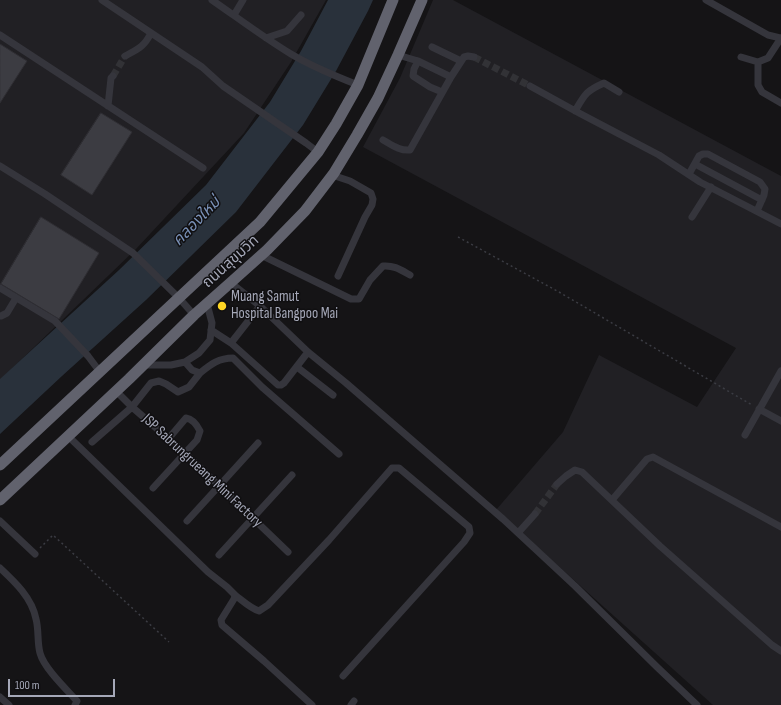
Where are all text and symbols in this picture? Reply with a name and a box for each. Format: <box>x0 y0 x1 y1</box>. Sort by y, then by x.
water label: คลองใหม่ <box>169 194 225 250</box>
street label: ถนนสุขุมวิท <box>199 232 263 292</box>
place label: Muang Samut Hospital Bangpoo Mai <box>231 288 338 323</box>
marker: Muang Samut Hospital Bangpoo Mai <box>216 300 228 312</box>
street label: JSP Sabrungrueang Mini Factory <box>138 411 266 531</box>
scale bar <box>10 671 117 697</box>
text: 100 m <box>15 678 40 693</box>

